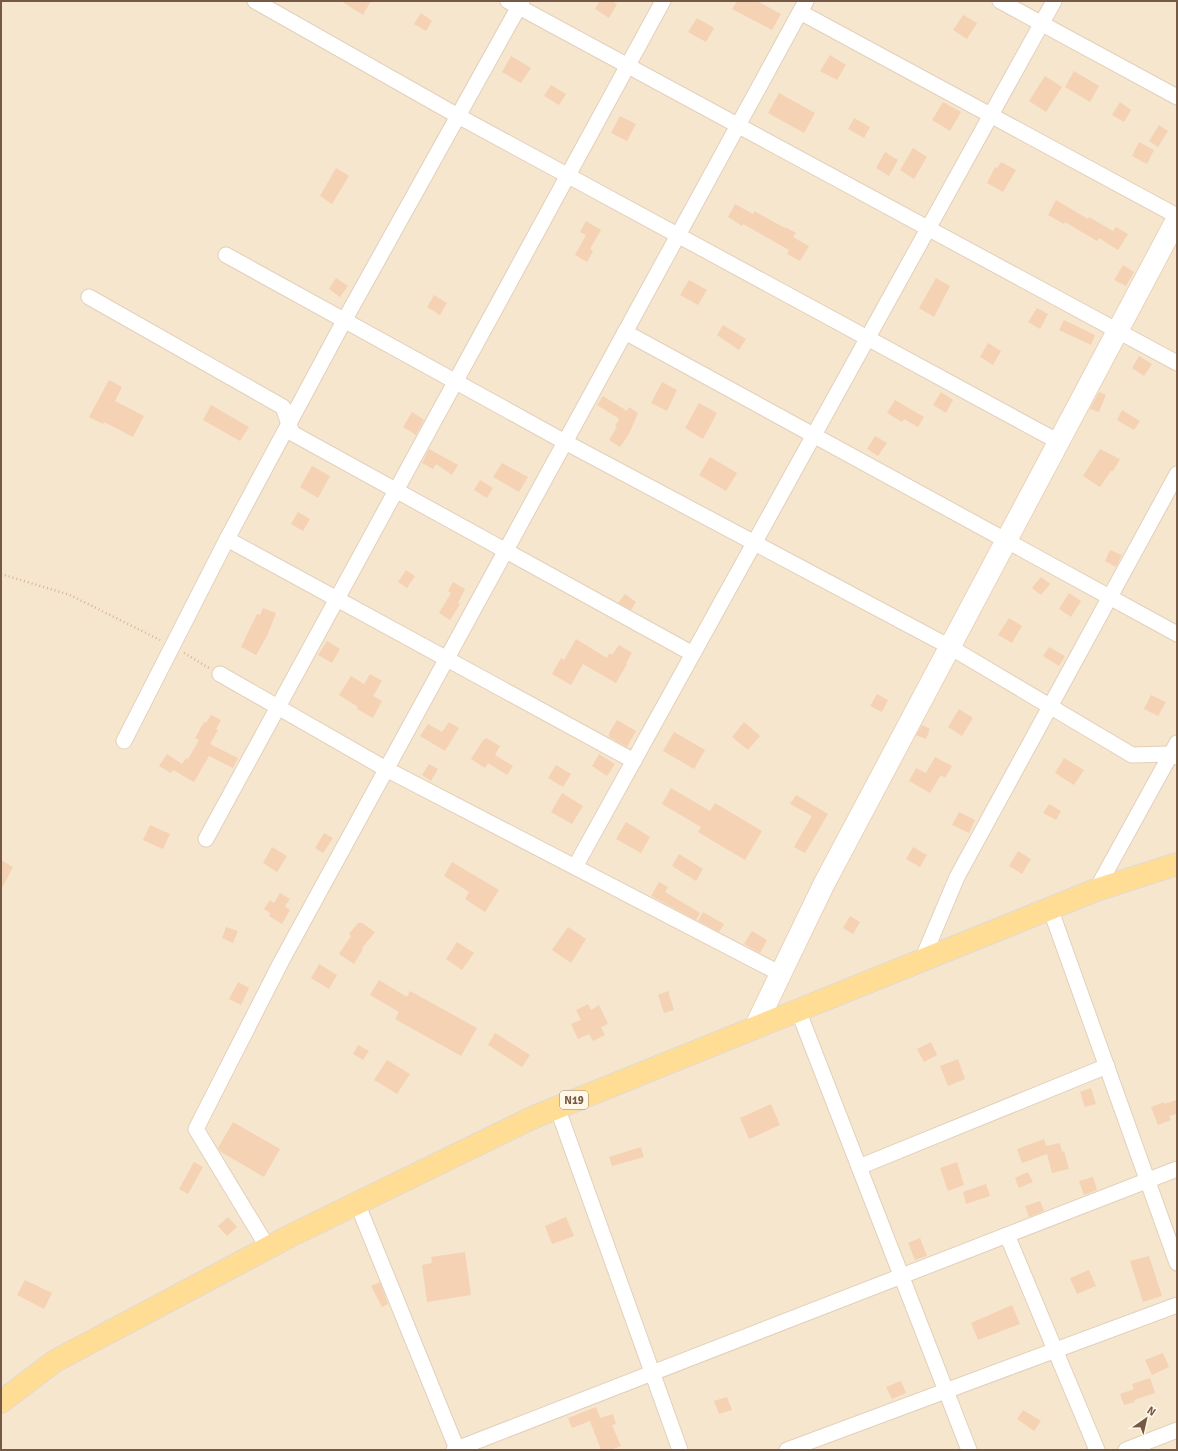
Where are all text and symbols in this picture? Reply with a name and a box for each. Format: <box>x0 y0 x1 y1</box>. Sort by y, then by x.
road number: N19 <box>560 1091 588 1109</box>
north arrow <box>1126 1399 1166 1439</box>
text: N <box>1145 1404 1158 1419</box>

